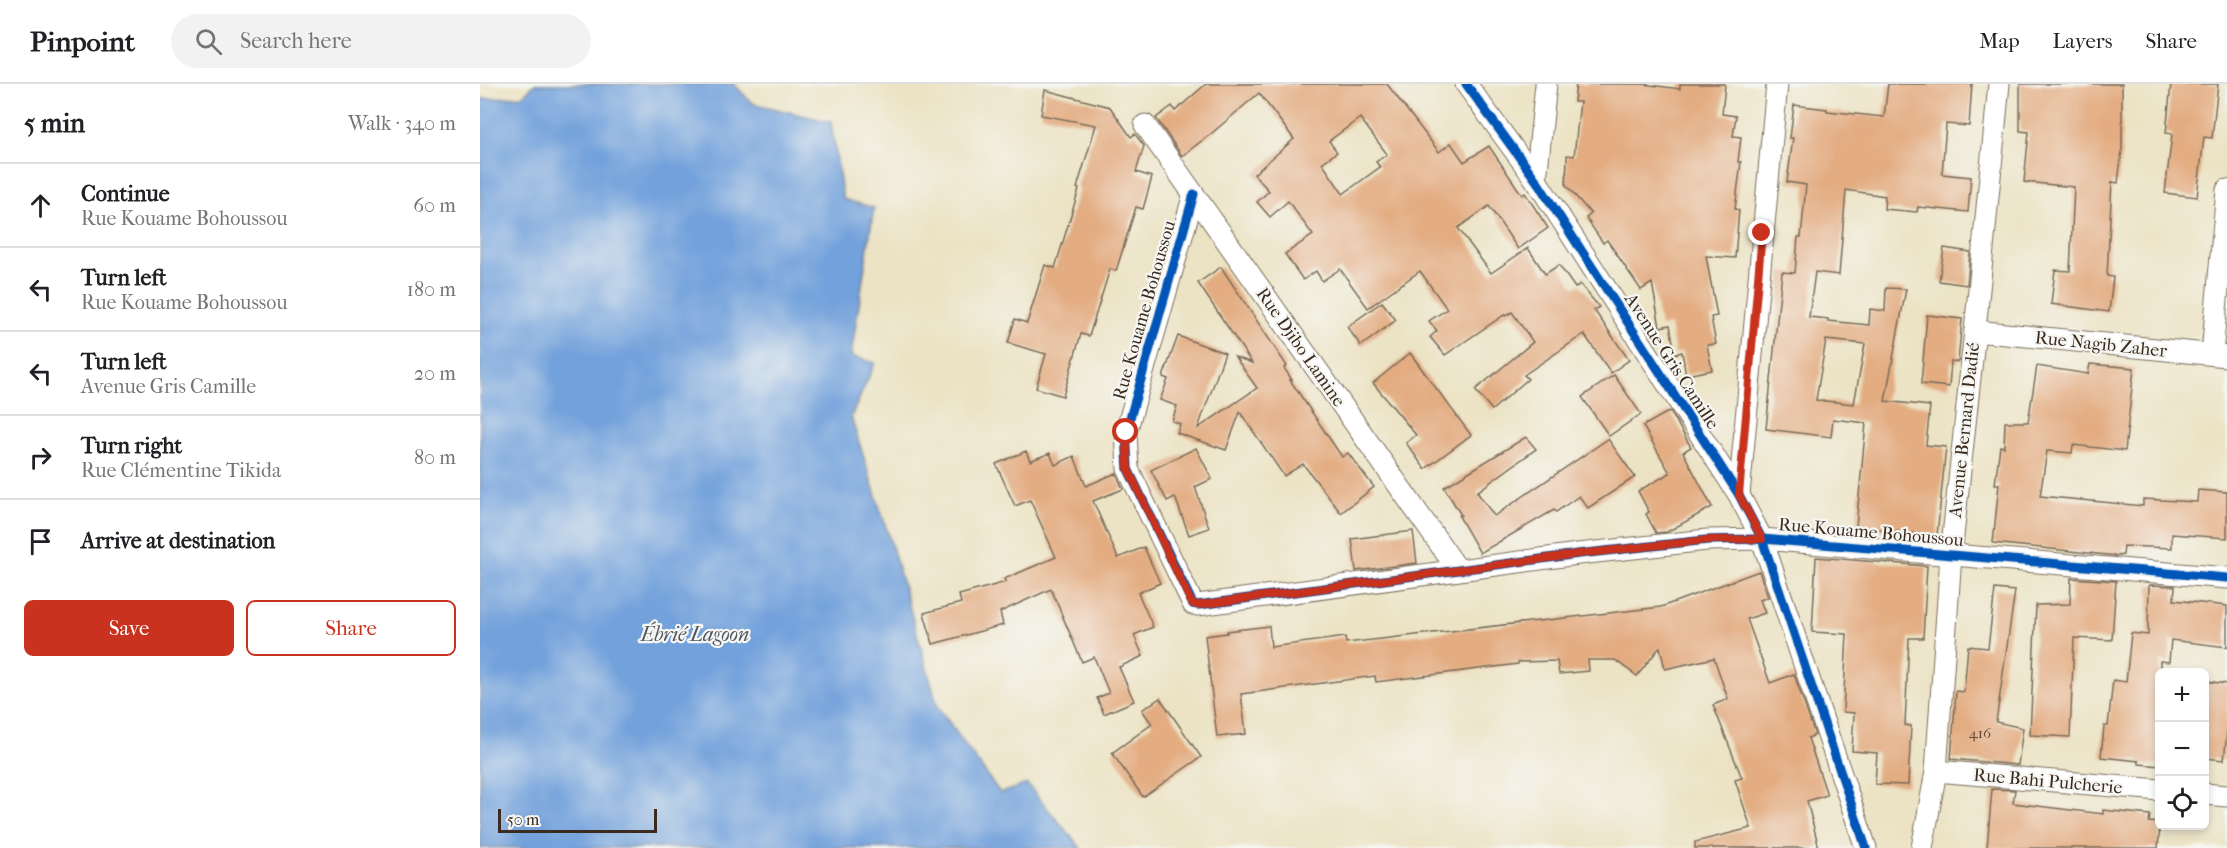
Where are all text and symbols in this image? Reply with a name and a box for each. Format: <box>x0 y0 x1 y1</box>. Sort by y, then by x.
search box <box>171 14 591 68</box>
text: Pinpoint <box>30 25 135 58</box>
icon: search <box>192 25 225 58</box>
text: Search here <box>240 28 352 54</box>
text: Map <box>1979 29 2020 53</box>
text: Layers <box>2053 29 2112 53</box>
text: Share <box>2145 29 2197 53</box>
text: 5 min <box>24 108 85 139</box>
text: Walk · 340 m <box>348 112 456 135</box>
text: Continue <box>81 181 170 207</box>
icon: ahead <box>24 189 57 222</box>
text: 60 m <box>413 194 456 217</box>
text: Rue Kouame Bohoussou <box>81 207 287 230</box>
street label: Rue Kouame Bohoussou <box>1109 218 1180 402</box>
route end <box>1748 219 1774 245</box>
text: Turn left <box>81 265 167 291</box>
icon: left <box>24 273 57 306</box>
text: 180 m <box>407 278 456 301</box>
street label: Rue Djibo Lamine <box>1252 284 1350 411</box>
street label: Avenue Gris Camille <box>1619 289 1723 433</box>
text: Rue Kouame Bohoussou <box>81 291 287 314</box>
street label: Rue Nagib Zaher <box>2034 327 2168 362</box>
street label: Avenue Bernard Dadié <box>1945 341 1984 520</box>
text: Turn left <box>81 349 167 375</box>
icon: left <box>24 357 57 390</box>
text: 20 m <box>414 362 456 385</box>
text: Avenue Gris Camille <box>81 375 256 398</box>
route start <box>1112 418 1138 444</box>
text: Turn right <box>81 433 182 459</box>
icon: right <box>24 441 57 474</box>
text: 80 m <box>414 446 456 469</box>
text: Rue Clémentine Tikida <box>81 459 281 482</box>
street label: Rue Kouame Bohoussou <box>1777 514 1964 551</box>
icon: arrive <box>24 525 57 558</box>
text: Arrive at destination <box>81 528 275 554</box>
button: Save <box>24 600 234 656</box>
button: Share <box>246 600 456 656</box>
water label: Ébrié Lagoon <box>640 621 749 646</box>
map controls <box>2155 668 2209 830</box>
button: + <box>2155 668 2209 722</box>
button: − <box>2155 722 2209 776</box>
house number: 416 <box>1969 724 1992 742</box>
street label: Rue Bahi Pulcherie <box>1973 765 2123 798</box>
button: locate <box>2155 776 2209 830</box>
scale bar <box>498 806 657 834</box>
text: 50 m <box>507 810 539 829</box>

